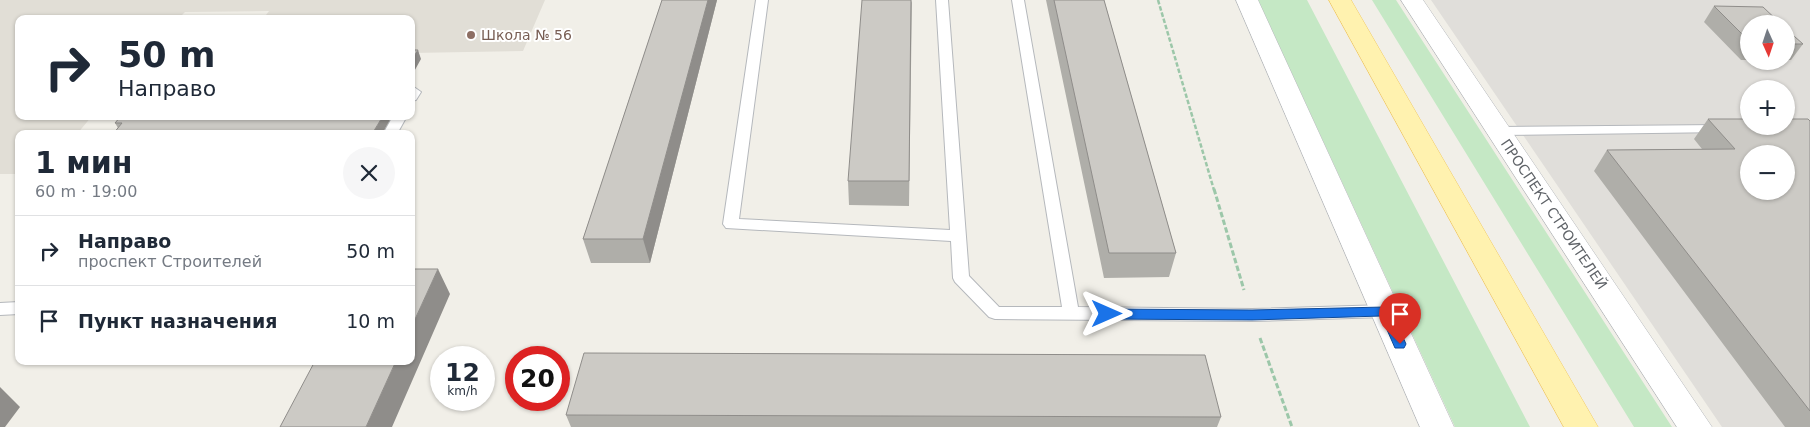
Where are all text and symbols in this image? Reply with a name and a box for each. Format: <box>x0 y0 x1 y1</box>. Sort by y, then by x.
north arrow <box>1740 15 1795 70</box>
map controls <box>1740 15 1795 200</box>
place label: Школа № 56 <box>481 27 572 43</box>
marker: Школа № 56 <box>465 29 477 41</box>
icon: right <box>35 35 100 100</box>
text: 50 m <box>118 35 215 75</box>
text: Направо <box>118 76 216 101</box>
button: + <box>1740 80 1795 135</box>
street label: ПРОСПЕКТ СТРОИТЕЛЕЙ <box>1498 135 1611 292</box>
text: 1 мин <box>35 145 133 180</box>
button: − <box>1740 145 1795 200</box>
button: close <box>343 147 395 199</box>
text: 60 m · 19:00 <box>35 182 137 201</box>
text: Направо <box>78 230 171 252</box>
icon: right <box>35 237 63 265</box>
text: 50 m <box>346 240 395 262</box>
text: проспект Строителей <box>78 252 262 271</box>
position arrow <box>1080 287 1132 339</box>
pin <box>1379 293 1421 344</box>
icon: arrive <box>1386 300 1414 328</box>
icon: arrive <box>35 307 63 335</box>
text: Пункт назначения <box>78 310 277 332</box>
text: 10 m <box>346 310 395 332</box>
speed limit sign: 20 <box>505 346 570 411</box>
text: 12 <box>445 358 480 387</box>
text: km/h <box>447 384 478 398</box>

